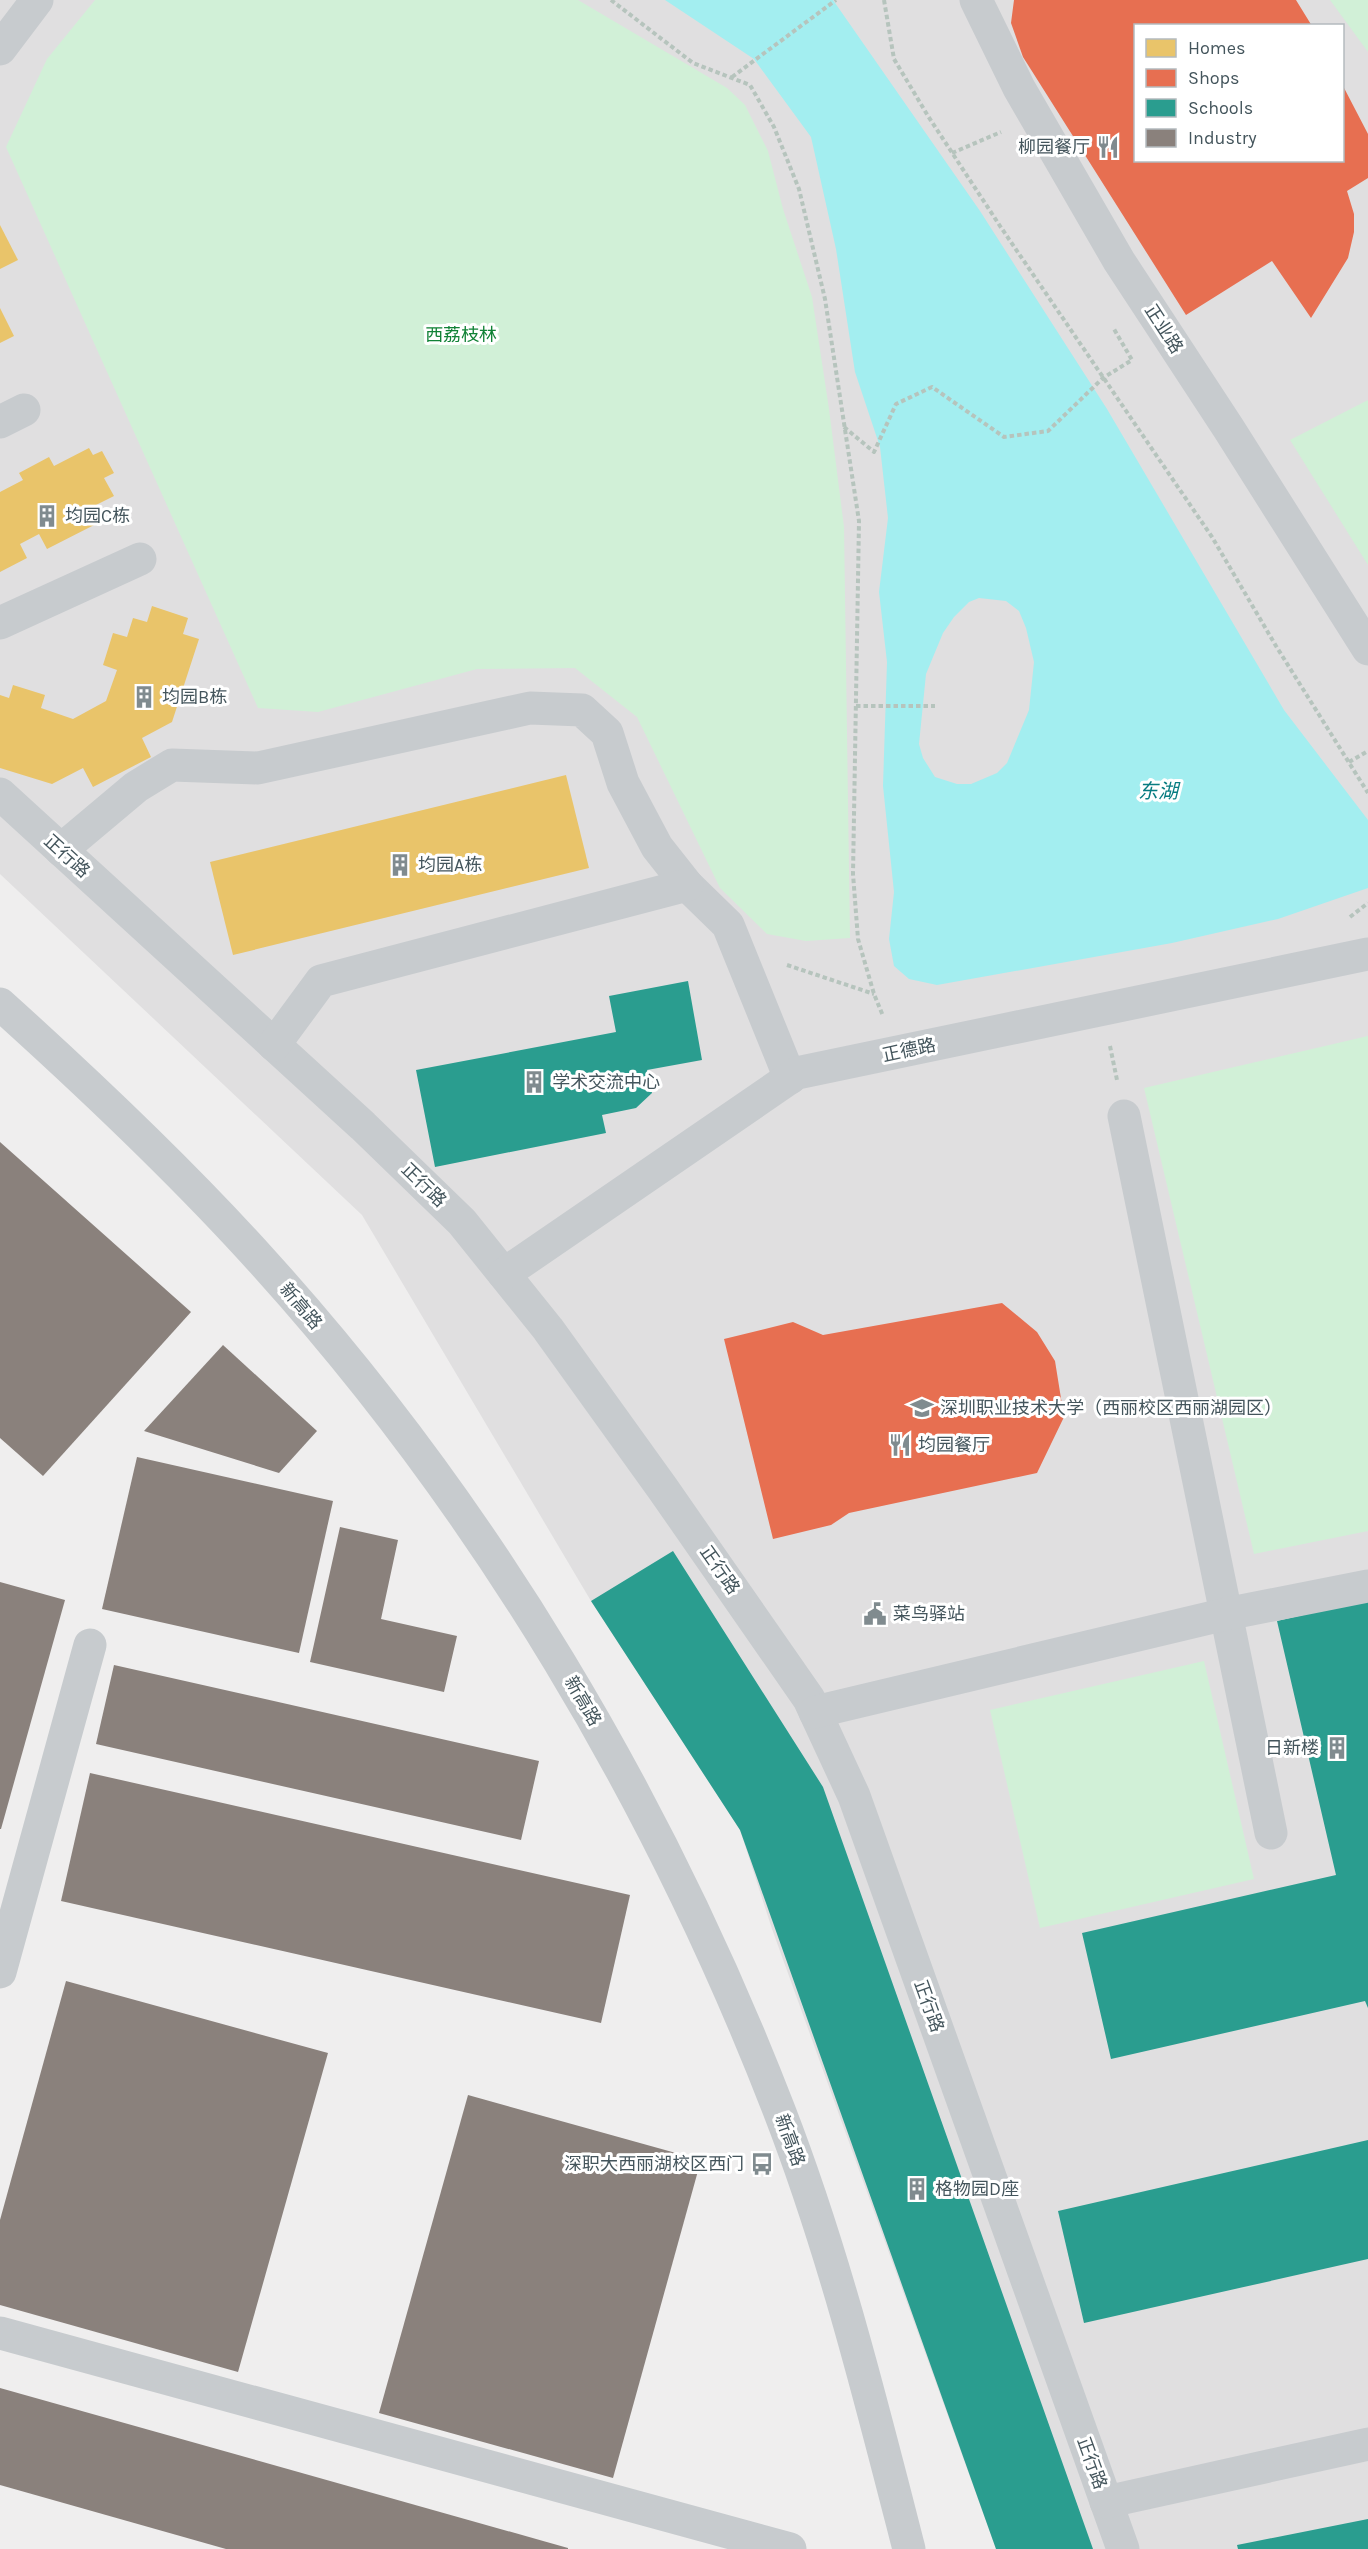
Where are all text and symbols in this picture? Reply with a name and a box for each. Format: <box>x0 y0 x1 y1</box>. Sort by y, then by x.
legend <box>1134 24 1344 162</box>
text: Homes <box>1188 37 1245 59</box>
text: Shops <box>1188 67 1240 89</box>
text: Schools <box>1188 97 1253 119</box>
text: Industry <box>1188 127 1257 149</box>
restaurant icon: 柳园餐厅 <box>1095 134 1121 160</box>
place label: 柳园餐厅 <box>1018 136 1090 158</box>
street label: 正业路 <box>1140 300 1188 358</box>
park label: 西荔枝林 <box>425 324 497 346</box>
building icon: 均园C栋 <box>34 503 60 529</box>
place label: 均园C栋 <box>65 505 130 527</box>
building icon: 均园B栋 <box>131 684 157 710</box>
place label: 均园B栋 <box>162 686 227 708</box>
water label: 东湖 <box>1138 780 1181 803</box>
street label: 正行路 <box>40 830 94 882</box>
building icon: 均园A栋 <box>387 852 413 878</box>
place label: 均园A栋 <box>418 854 482 876</box>
street label: 正德路 <box>880 1034 938 1066</box>
building icon: 学术交流中心 <box>521 1069 547 1095</box>
place label: 学术交流中心 <box>552 1071 660 1093</box>
street label: 正行路 <box>397 1158 451 1212</box>
street label: 新高路 <box>275 1278 327 1334</box>
school or university icon: 深圳职业技术大学（西丽校区西丽湖园区） <box>909 1395 935 1421</box>
place label: 深圳职业技术大学（西丽校区西丽湖园区） <box>940 1397 1282 1419</box>
restaurant icon: 均园餐厅 <box>887 1432 913 1458</box>
place label: 均园餐厅 <box>918 1434 990 1456</box>
street label: 正行路 <box>696 1542 744 1598</box>
public building icon: 菜鸟驿站 <box>862 1601 888 1627</box>
place label: 菜鸟驿站 <box>893 1603 965 1625</box>
street label: 新高路 <box>560 1672 606 1730</box>
building icon: 日新楼 <box>1324 1735 1350 1761</box>
place label: 日新楼 <box>1265 1737 1319 1759</box>
street label: 正行路 <box>909 1977 949 2035</box>
street label: 新高路 <box>770 2111 810 2169</box>
bus stop icon: 深职大西丽湖校区西门 <box>749 2151 775 2177</box>
place label: 深职大西丽湖校区西门 <box>564 2153 744 2175</box>
building icon: 格物园D座 <box>904 2176 930 2202</box>
place label: 格物园D座 <box>935 2178 1019 2200</box>
street label: 正行路 <box>1072 2434 1112 2492</box>

